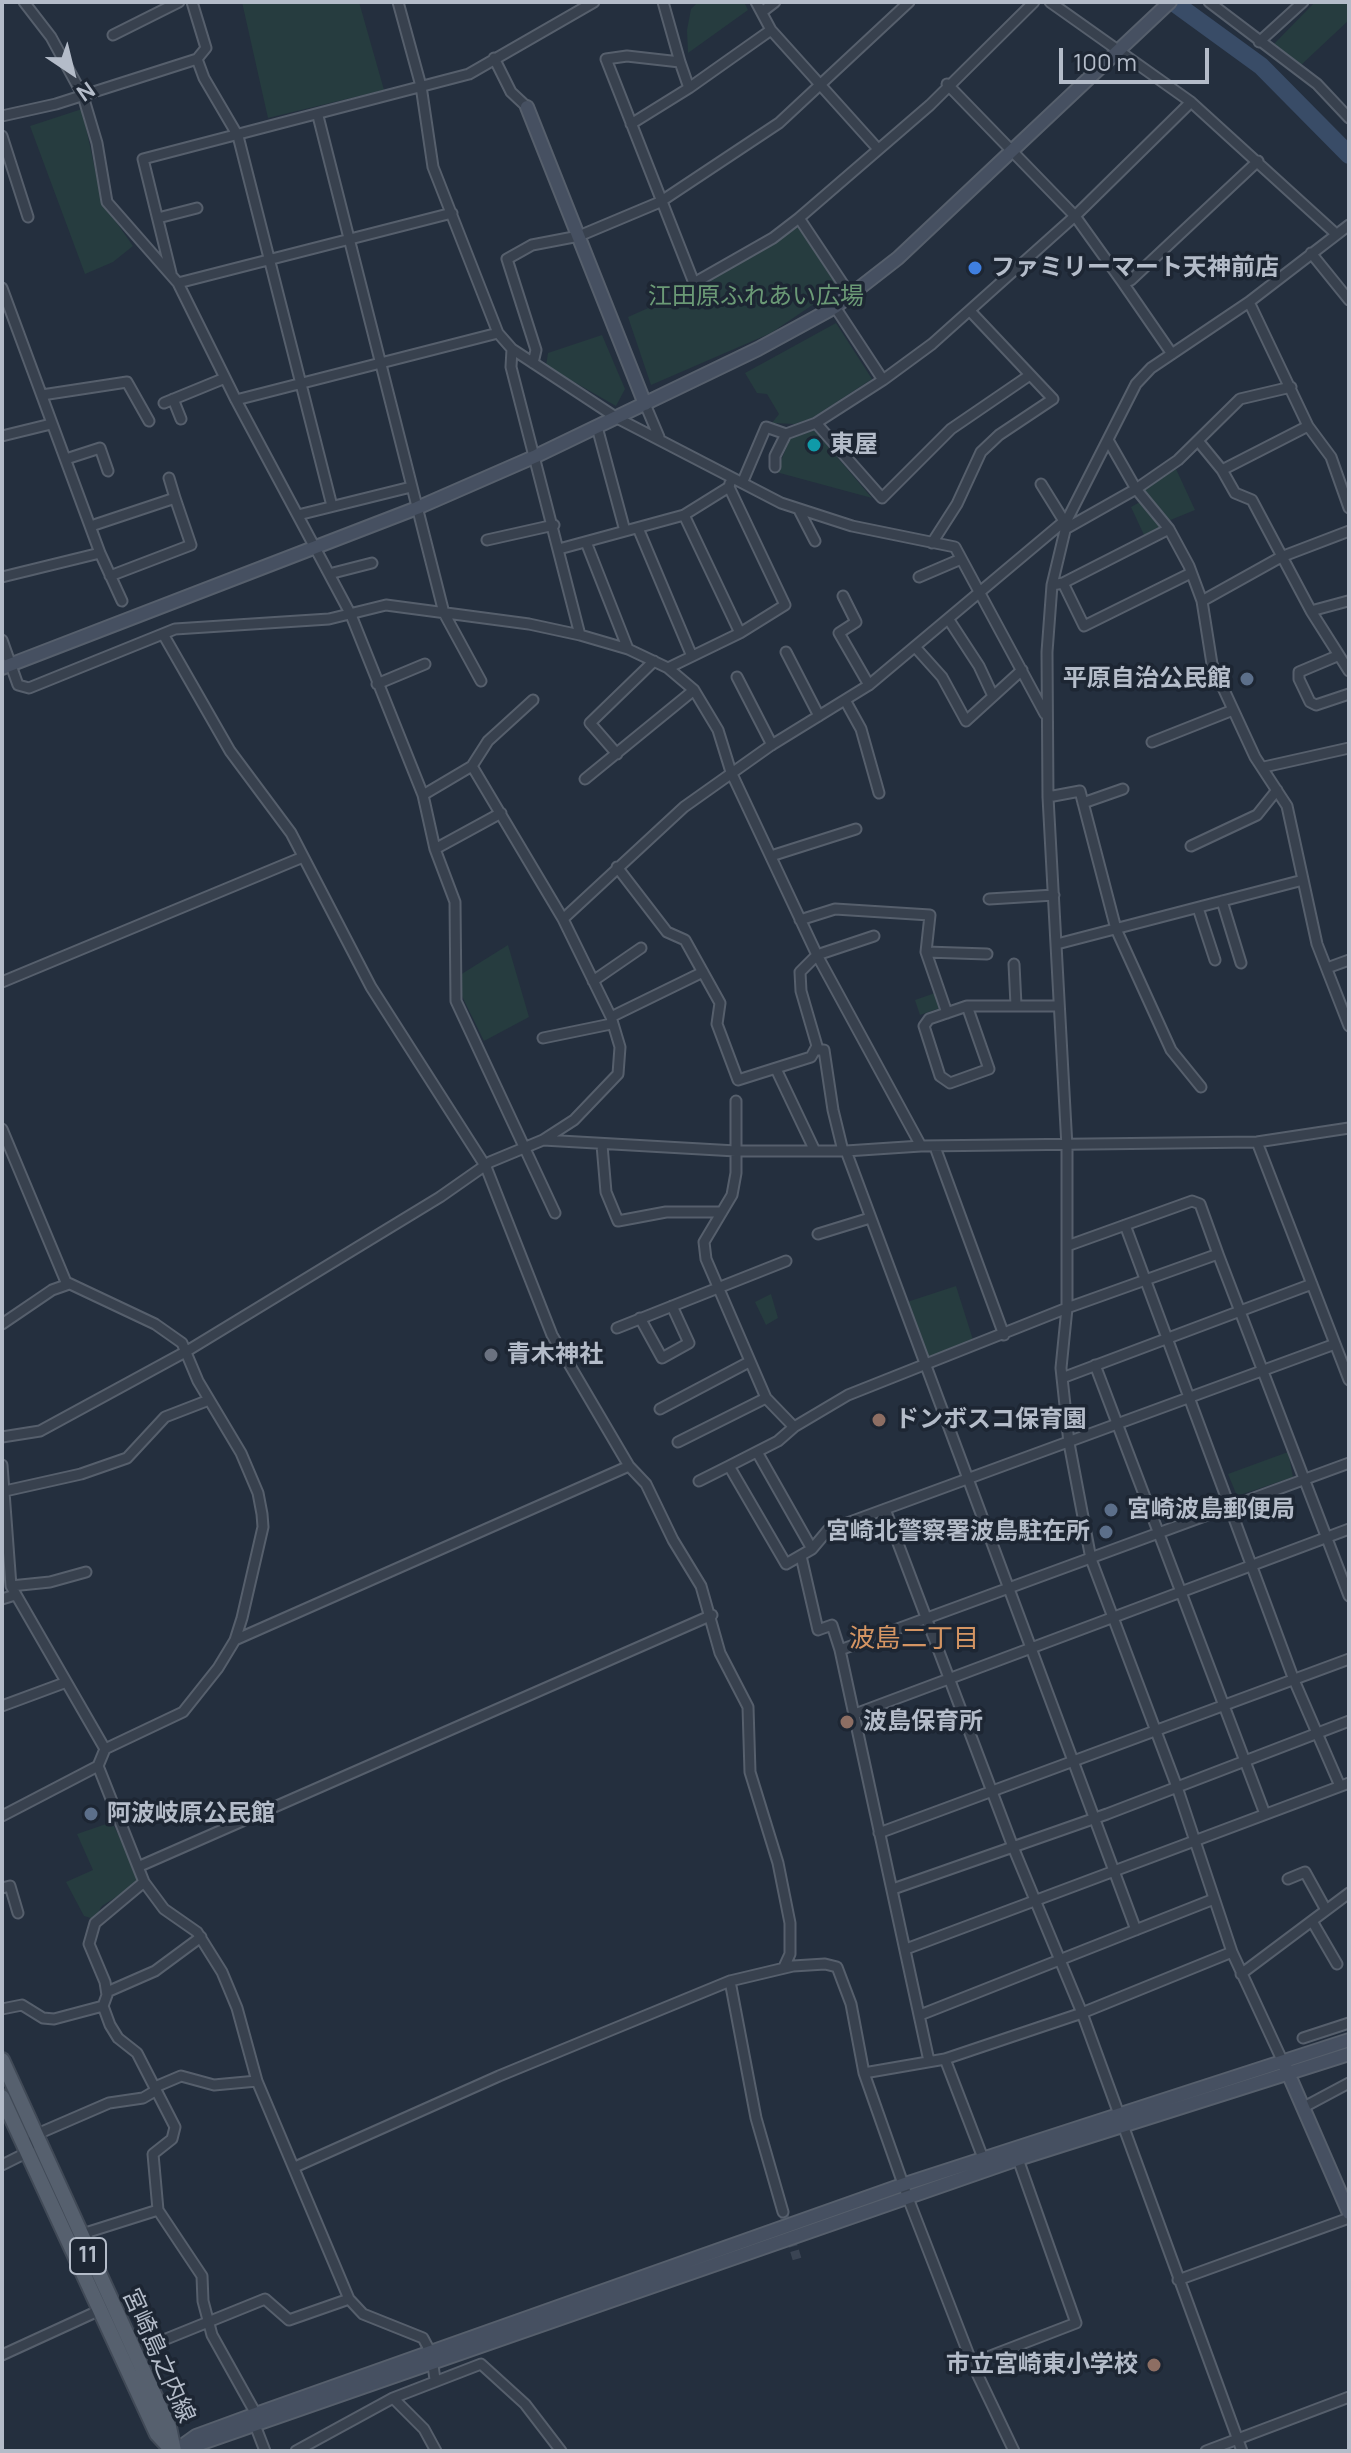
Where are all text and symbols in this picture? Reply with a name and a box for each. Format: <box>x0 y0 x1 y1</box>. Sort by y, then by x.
north arrow <box>32 32 112 112</box>
scale bar <box>1063 32 1213 82</box>
text: 100 m <box>1073 45 1137 78</box>
text: N <box>71 75 101 108</box>
place label: ファミリーマート天神前店 <box>991 254 1279 282</box>
marker: ファミリーマート天神前店 <box>966 259 984 277</box>
park label: 江田原ふれあい広場 <box>648 283 864 311</box>
place label: 東屋 <box>830 431 878 459</box>
marker: 東屋 <box>805 436 823 454</box>
place label: 平原自治公民館 <box>1063 665 1231 693</box>
marker: 平原自治公民館 <box>1238 670 1256 688</box>
place label: 青木神社 <box>507 1341 603 1369</box>
marker: 青木神社 <box>482 1346 500 1364</box>
place label: ドンボスコ保育園 <box>895 1406 1087 1434</box>
marker: ドンボスコ保育園 <box>870 1411 888 1429</box>
place label: 宮崎波島郵便局 <box>1127 1496 1295 1524</box>
marker: 宮崎波島郵便局 <box>1102 1501 1120 1519</box>
place label: 宮崎北警察署波島駐在所 <box>826 1518 1090 1546</box>
marker: 宮崎北警察署波島駐在所 <box>1097 1523 1115 1541</box>
district label: 波島二丁目 <box>849 1624 979 1656</box>
place label: 波島保育所 <box>863 1708 983 1736</box>
marker: 波島保育所 <box>838 1713 856 1731</box>
place label: 阿波岐原公民館 <box>107 1800 275 1828</box>
marker: 阿波岐原公民館 <box>82 1805 100 1823</box>
road number: 11 <box>70 2238 106 2274</box>
street label: 宮崎島之内線 <box>116 2284 200 2428</box>
place label: 市立宮崎東小学校 <box>946 2351 1138 2379</box>
marker: 市立宮崎東小学校 <box>1145 2356 1163 2374</box>

